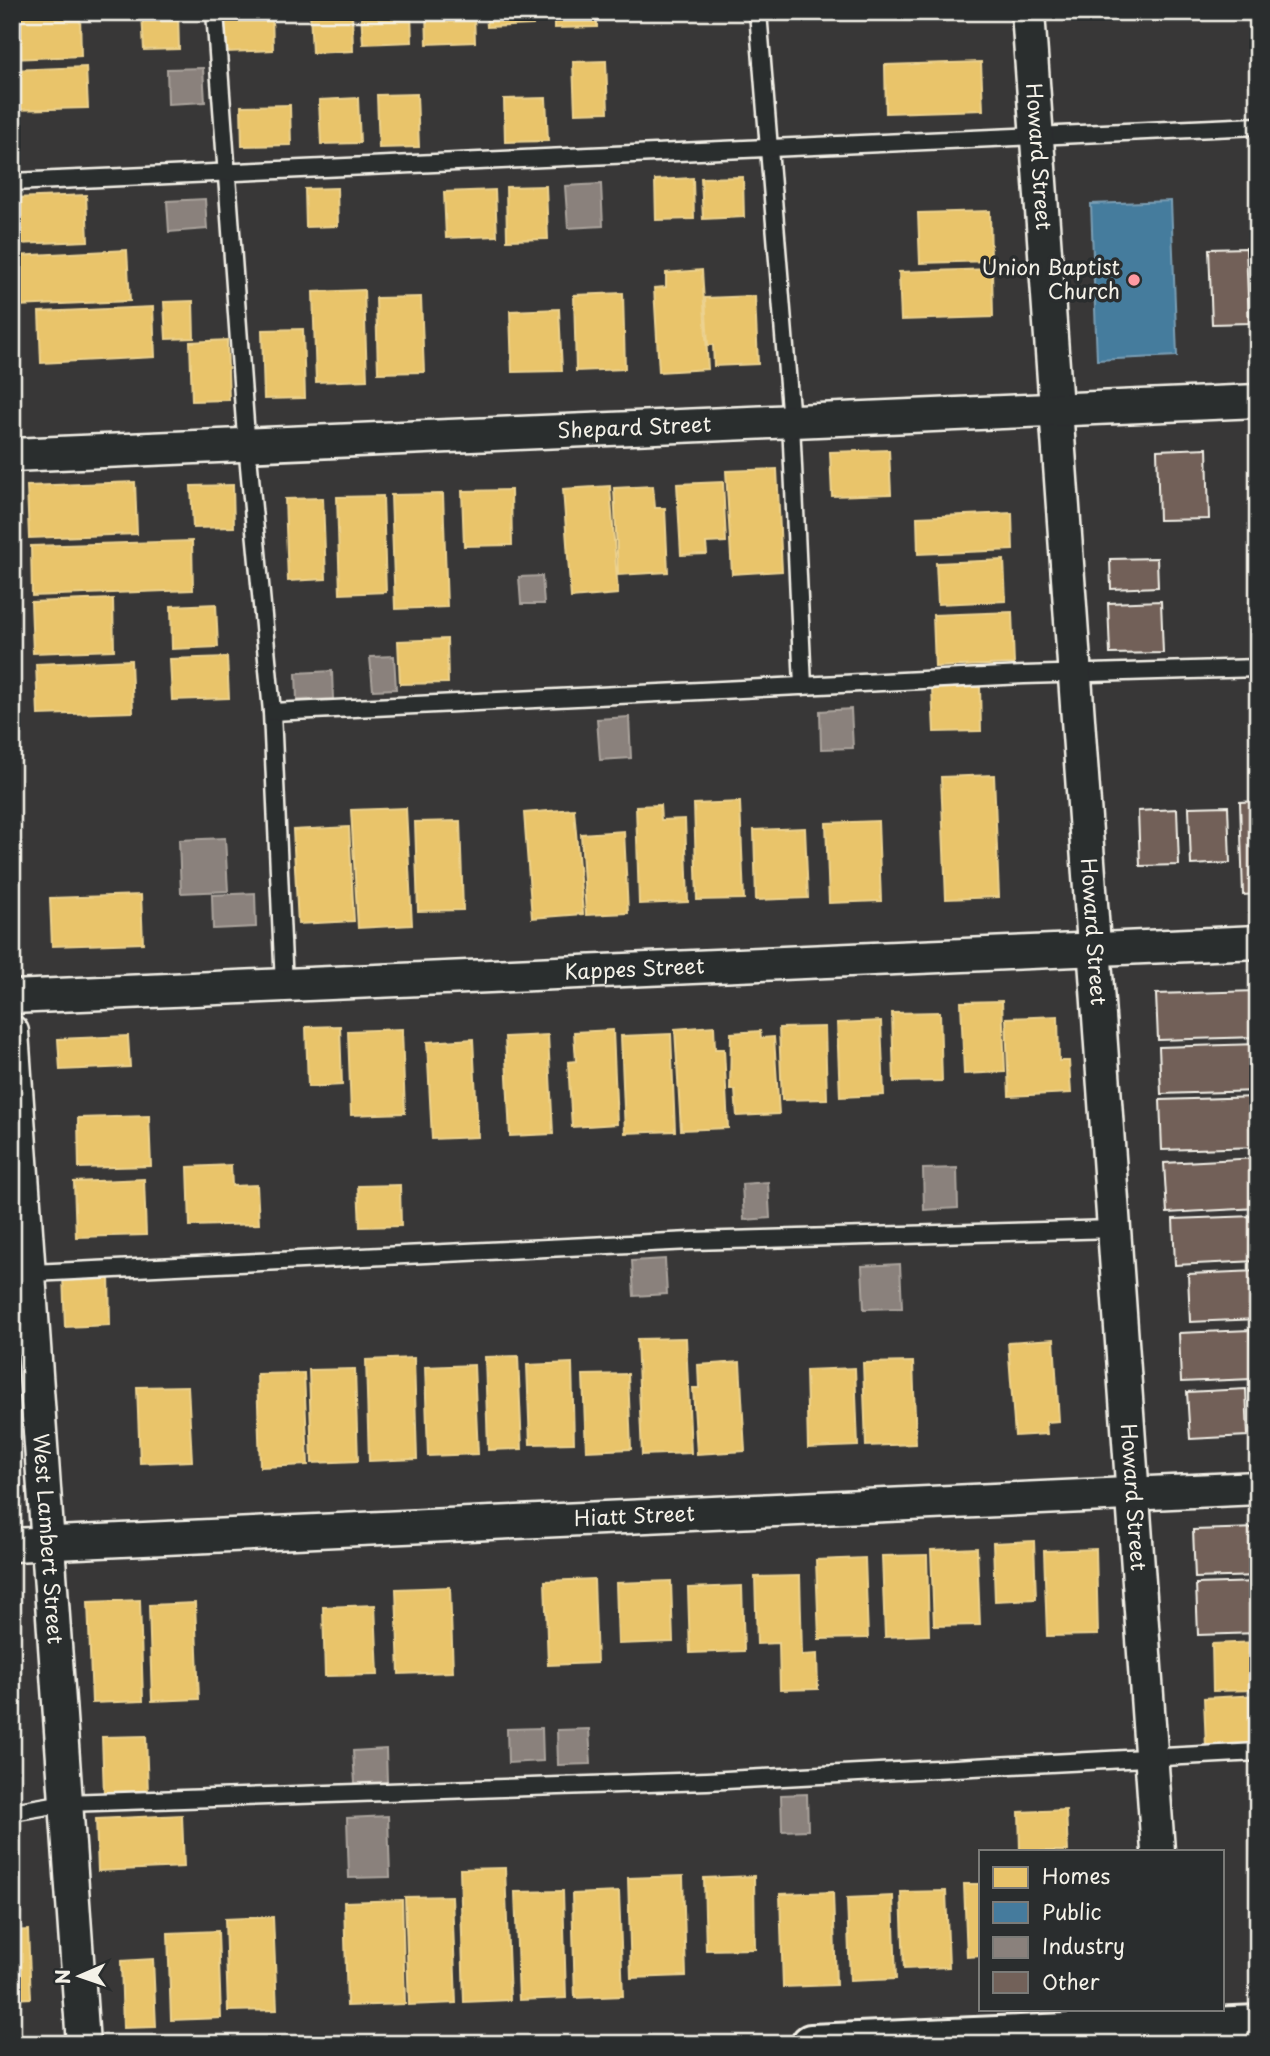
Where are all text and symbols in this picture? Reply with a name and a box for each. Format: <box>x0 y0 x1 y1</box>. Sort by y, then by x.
street label: Howard Street <box>1019 82 1061 231</box>
place label: Union Baptist Church <box>981 250 1120 306</box>
marker: Union Baptist Church <box>1126 272 1142 288</box>
street label: Shepard Street <box>557 407 712 445</box>
street label: Howard Street <box>1074 857 1116 1006</box>
street label: Kappes Street <box>563 948 705 987</box>
street label: Howard Street <box>1114 1423 1156 1572</box>
street label: West Lambert Street <box>26 1432 73 1645</box>
street label: Hiatt Street <box>573 1496 695 1533</box>
legend <box>979 1850 1224 2010</box>
text: Homes <box>1042 1859 1110 1891</box>
text: Public <box>1042 1895 1102 1927</box>
text: Industry <box>1042 1929 1125 1961</box>
north arrow <box>46 1940 116 2010</box>
text: Other <box>1042 1965 1100 1997</box>
text: N <box>48 1969 76 1985</box>

